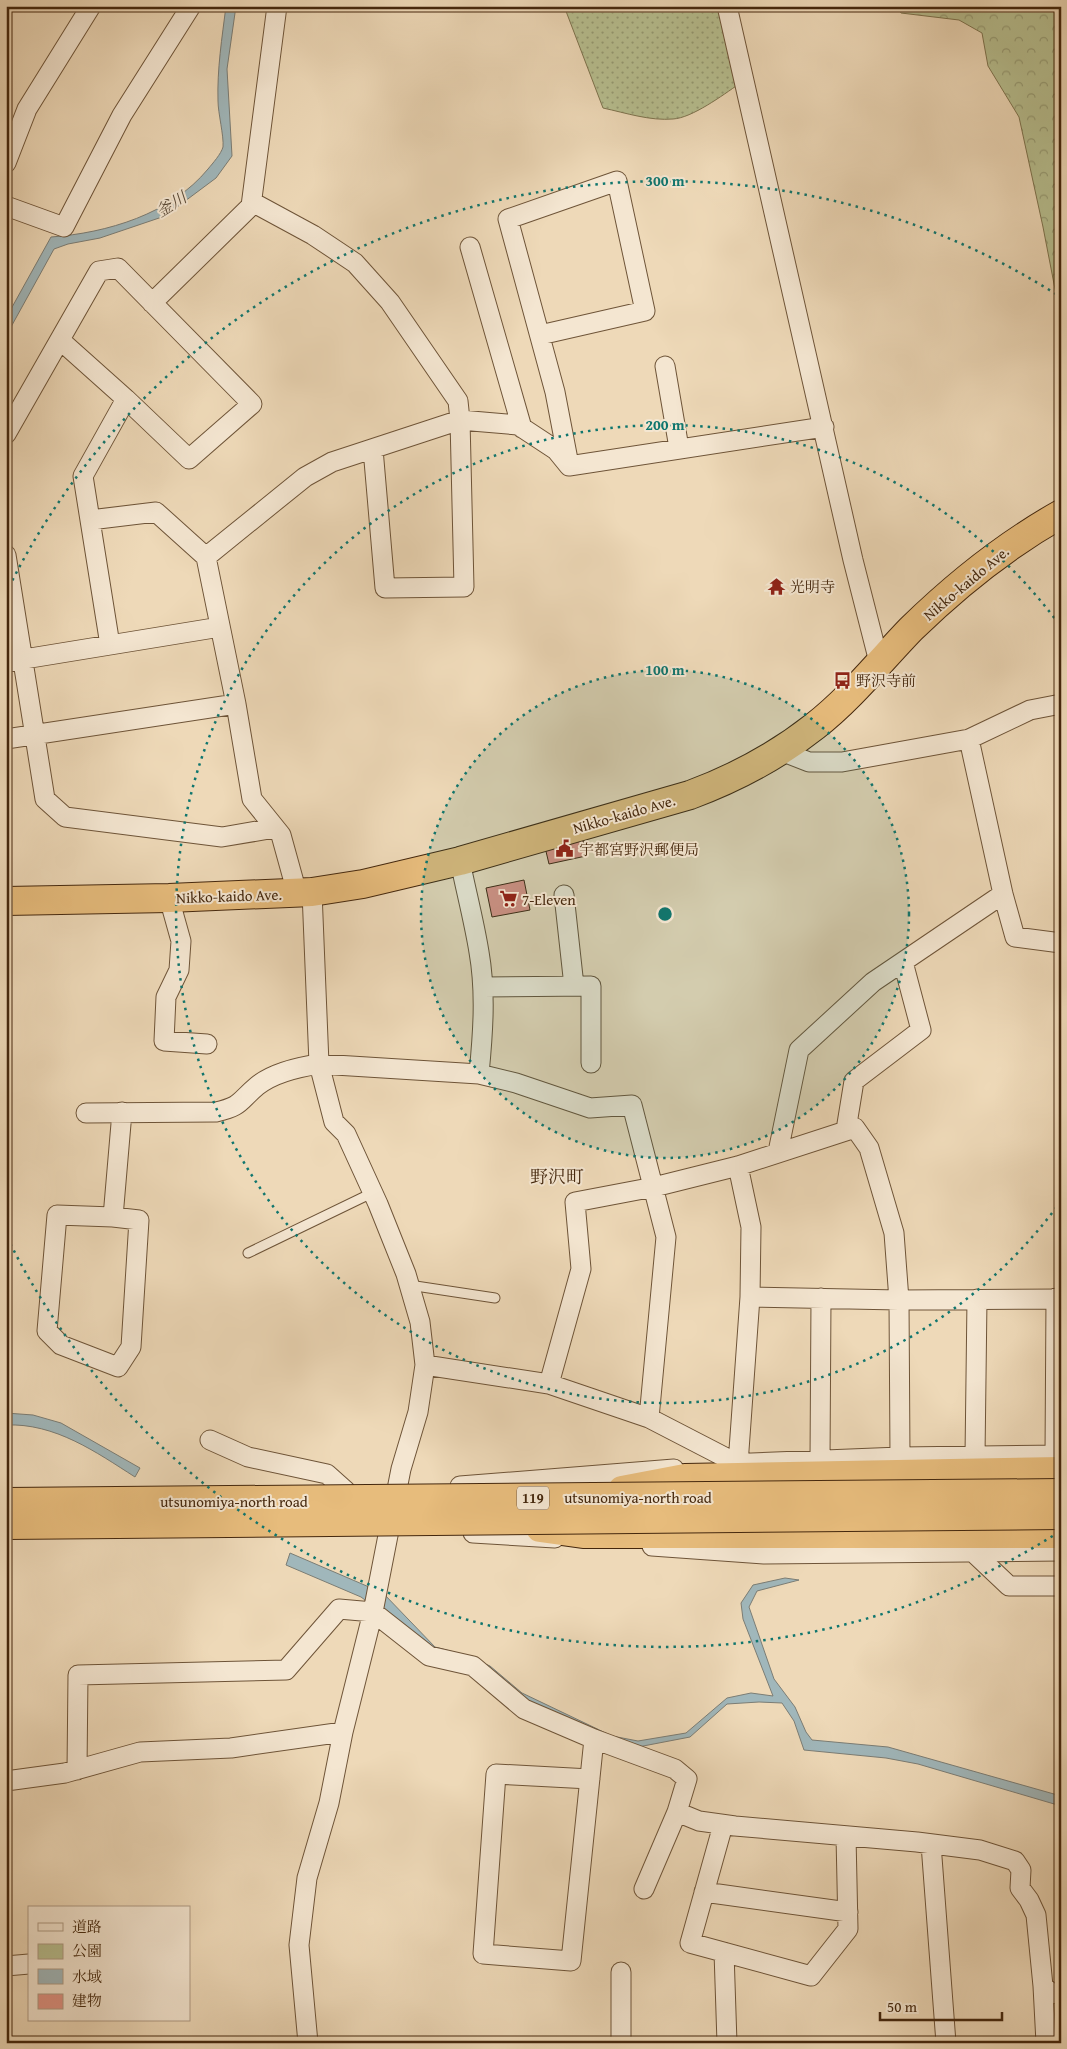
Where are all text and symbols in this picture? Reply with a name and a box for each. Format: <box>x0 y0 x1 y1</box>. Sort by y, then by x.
text: 300 m <box>645 170 685 191</box>
water label: 釜川 <box>151 184 193 223</box>
text: 200 m <box>645 414 685 435</box>
street label: Nikko-kaido Ave. <box>919 541 1013 625</box>
temple icon: 光明寺 <box>766 576 786 596</box>
place label: 光明寺 <box>790 576 835 597</box>
text: 100 m <box>645 659 685 680</box>
bus stop icon: 野沢寺前 <box>832 670 852 690</box>
place label: 野沢寺前 <box>856 670 916 691</box>
street label: Nikko-kaido Ave. <box>570 789 678 839</box>
public building icon: 宇都宮野沢郵便局 <box>555 839 575 859</box>
place label: 宇都宮野沢郵便局 <box>579 839 699 860</box>
street label: Nikko-kaido Ave. <box>176 884 282 908</box>
supermarket icon: 7-Eleven <box>498 889 518 909</box>
place label: 7-Eleven <box>522 889 576 910</box>
centre of rings <box>656 905 674 923</box>
district label: 野沢町 <box>530 1163 584 1190</box>
road number: 119 <box>517 1486 549 1510</box>
street label: utsunomiya-north road <box>564 1487 712 1508</box>
street label: utsunomiya-north road <box>160 1491 308 1512</box>
legend <box>28 1906 190 2022</box>
text: 道路 <box>72 1916 102 1937</box>
text: 公園 <box>72 1940 102 1961</box>
text: 水域 <box>72 1966 102 1987</box>
scale bar <box>880 1989 1002 2021</box>
text: 建物 <box>72 1990 102 2011</box>
text: 50 m <box>887 1996 918 2017</box>

